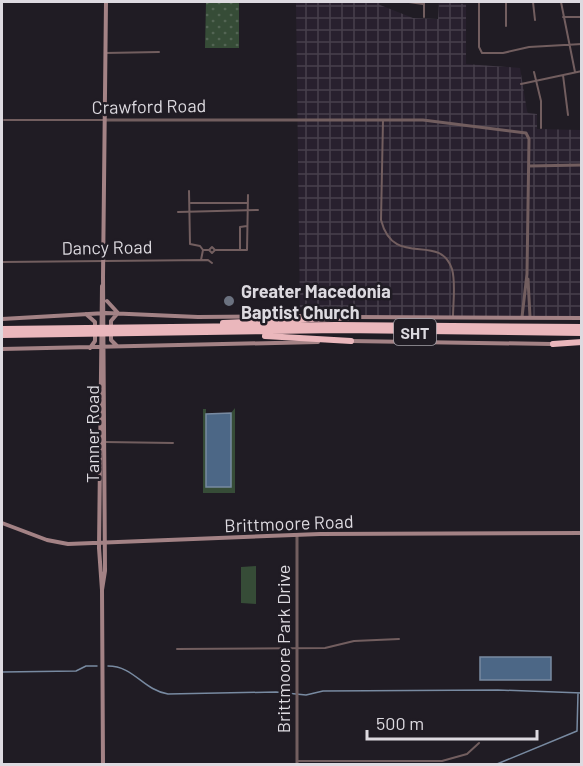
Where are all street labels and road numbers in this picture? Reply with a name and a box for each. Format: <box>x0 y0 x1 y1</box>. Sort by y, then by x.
street label: Crawford Road <box>92 94 206 118</box>
street label: Dancy Road <box>61 235 153 259</box>
road number: SHT <box>394 319 436 345</box>
street label: Tanner Road <box>81 385 103 483</box>
street label: Brittmoore Road <box>224 510 354 536</box>
street label: Brittmoore Park Drive <box>272 565 294 733</box>

